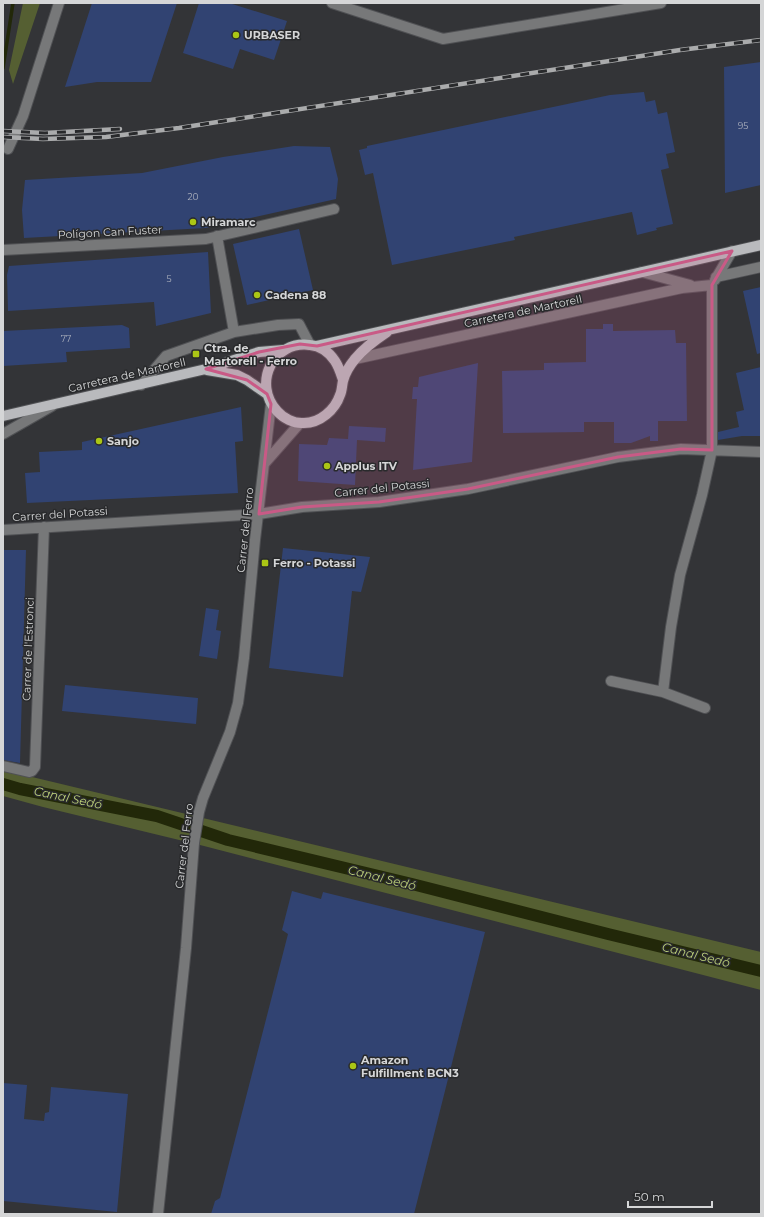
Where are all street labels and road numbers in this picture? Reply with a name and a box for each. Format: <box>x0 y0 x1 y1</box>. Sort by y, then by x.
street label: Polígon Can Fuster <box>57 222 163 242</box>
street label: Carretera de Martorell <box>463 292 583 330</box>
street label: Carretera de Martorell <box>67 355 187 395</box>
street label: Carrer del Potassi <box>334 476 430 500</box>
street label: Carrer del Ferro <box>234 487 256 573</box>
street label: Carrer del Potassi <box>12 504 108 524</box>
street label: Carrer de l'Estronci <box>19 597 37 701</box>
street label: Carrer del Ferro <box>172 803 196 889</box>

